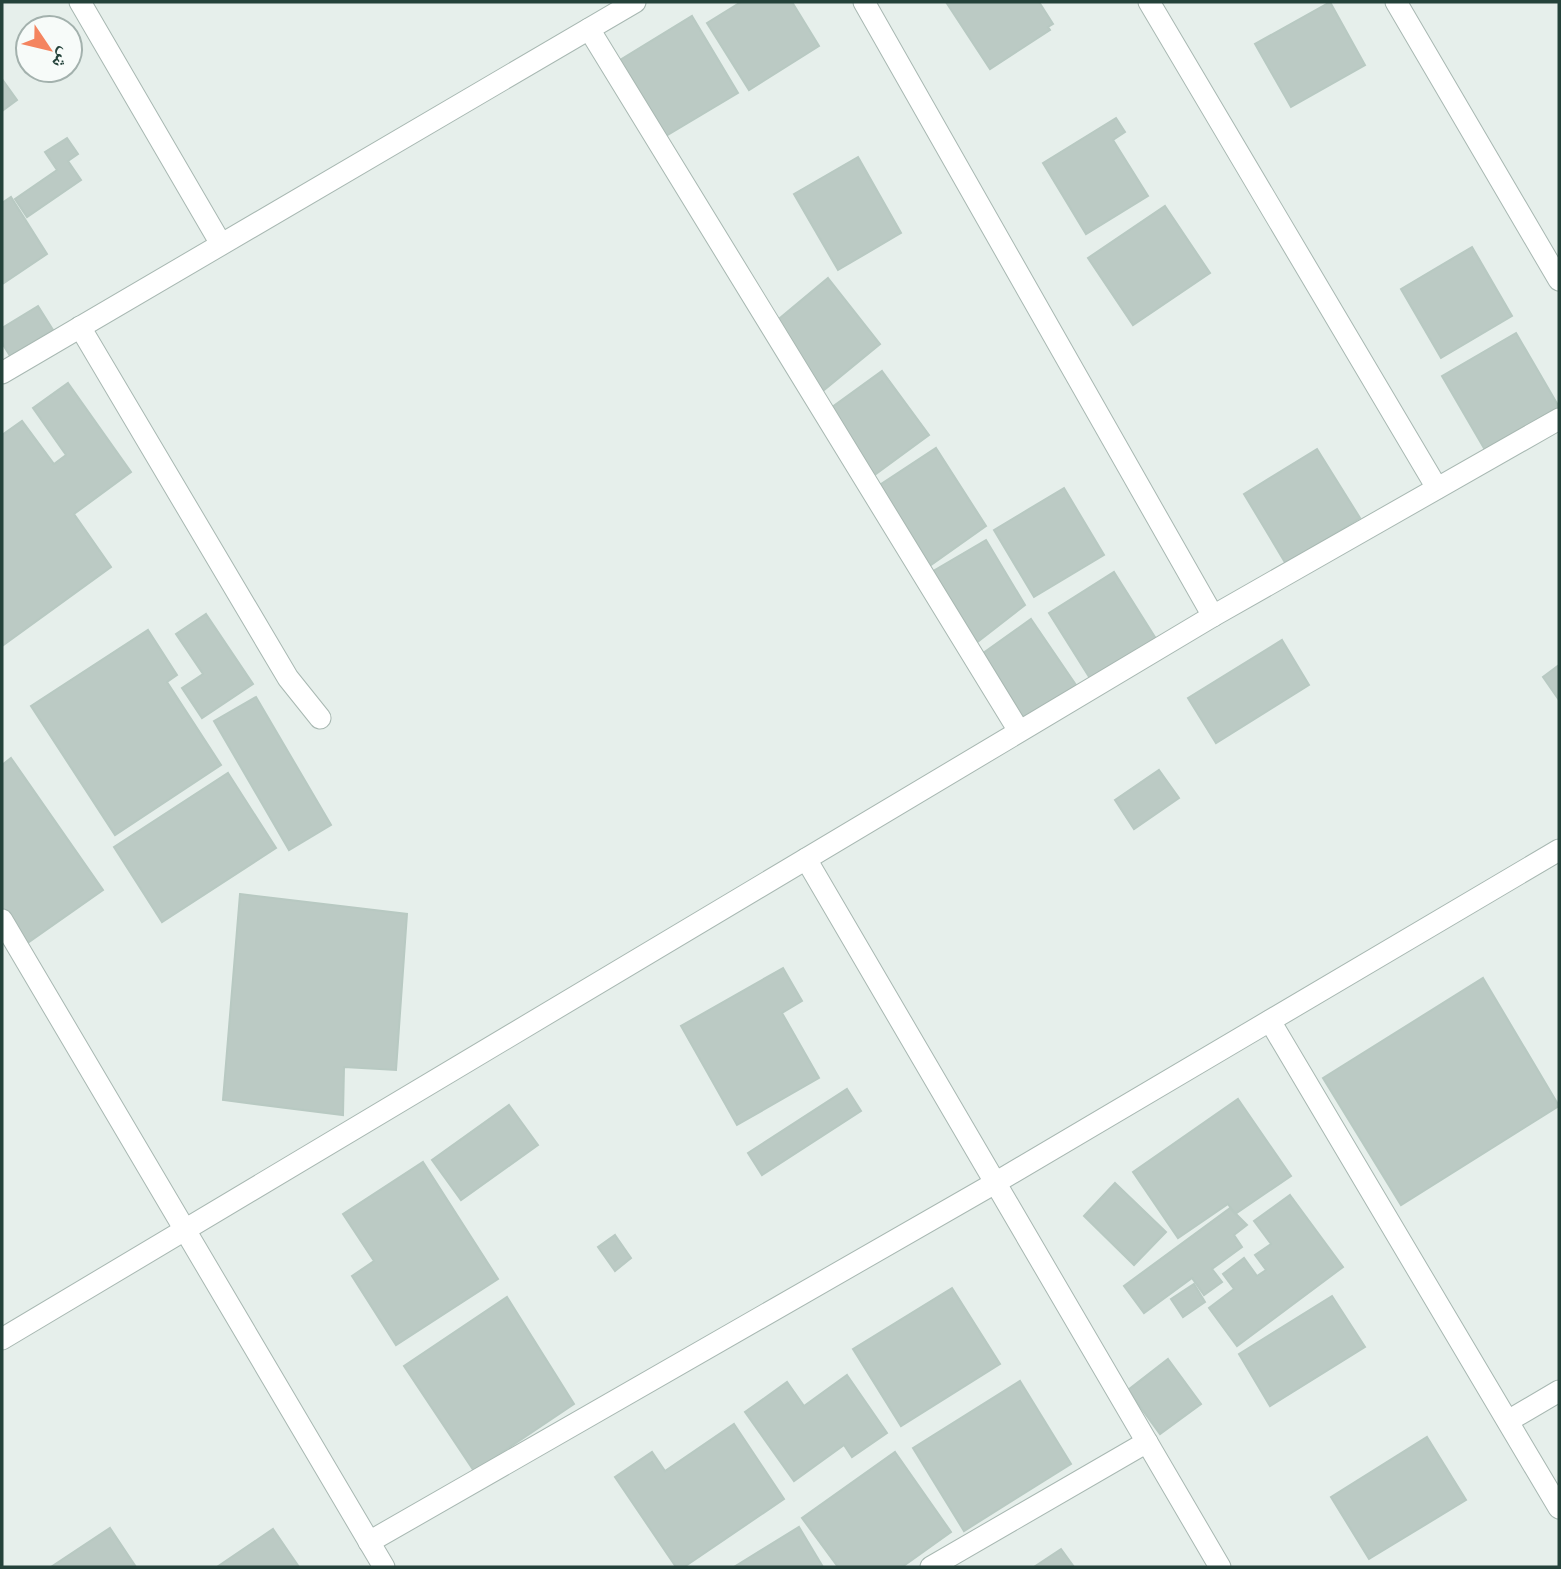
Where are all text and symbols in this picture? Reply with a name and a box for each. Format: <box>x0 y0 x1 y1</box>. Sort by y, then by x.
north arrow <box>14 14 84 84</box>
text: ش <box>47 44 79 74</box>

